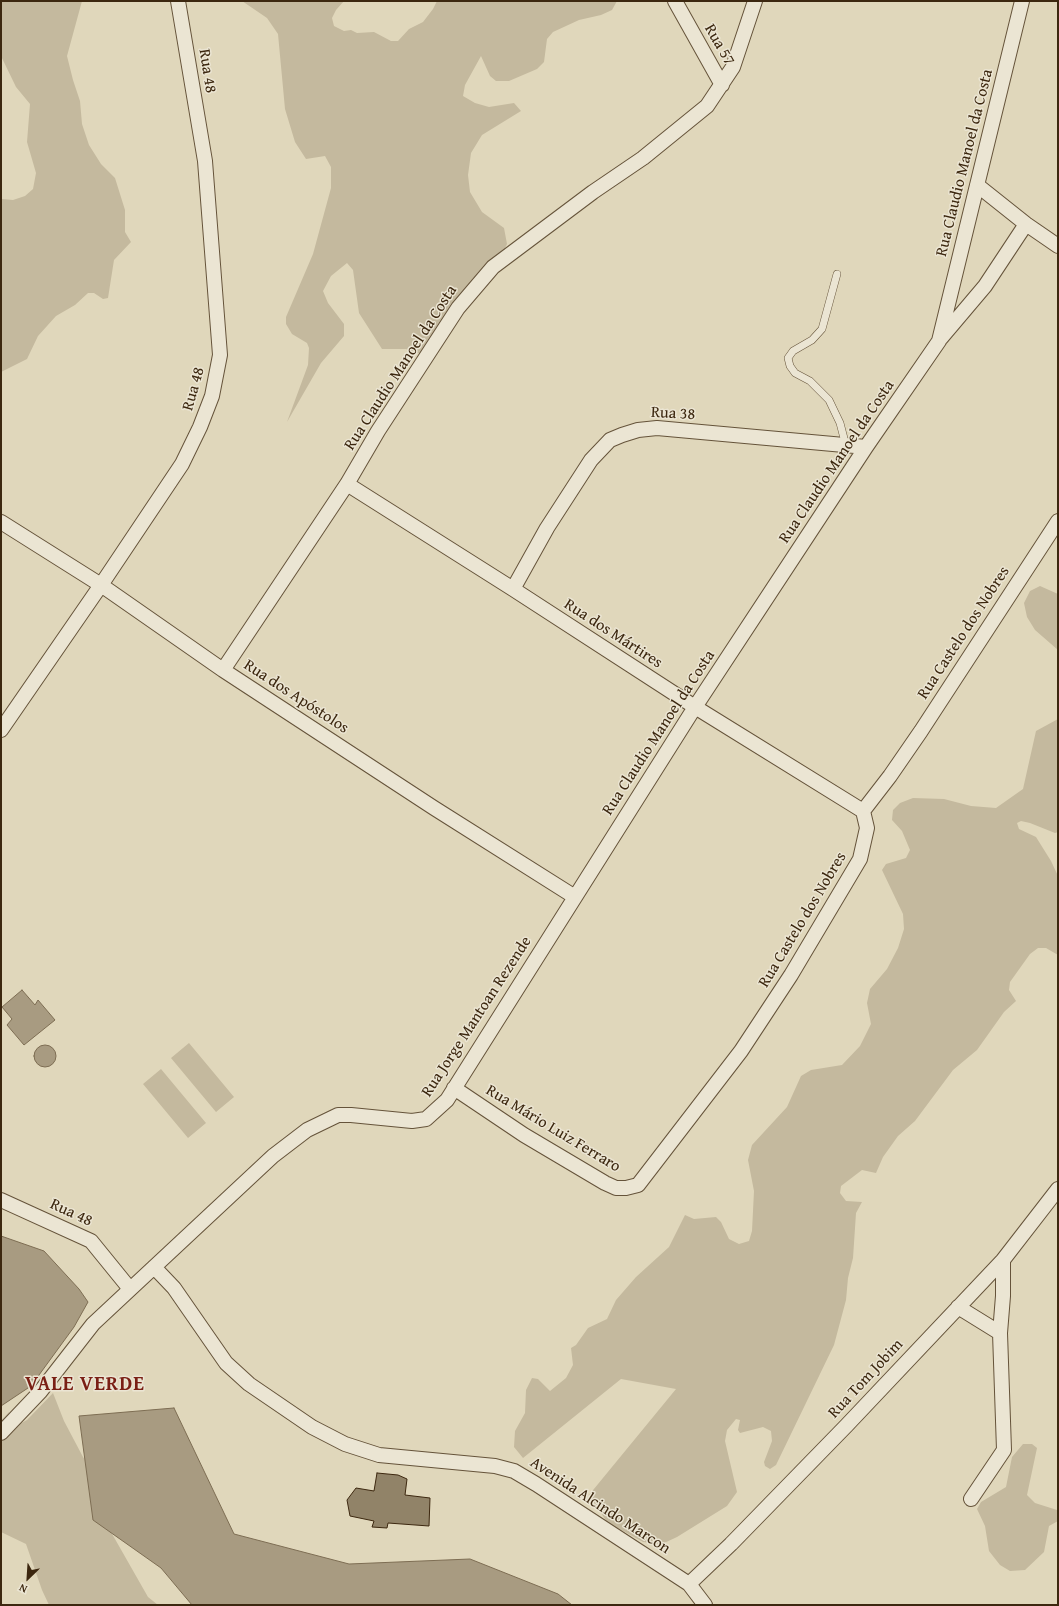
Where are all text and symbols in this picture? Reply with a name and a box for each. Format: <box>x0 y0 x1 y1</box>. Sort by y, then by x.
street label: Rua 57 <box>700 21 738 69</box>
street label: Rua 48 <box>194 48 220 94</box>
street label: Rua Claudio Manoel da Costa <box>932 67 998 259</box>
street label: Rua Claudio Manoel da Costa <box>341 282 461 454</box>
street label: Rua 48 <box>179 365 209 413</box>
street label: Rua Claudio Manoel da Costa <box>775 377 899 547</box>
street label: Rua 38 <box>650 403 696 425</box>
street label: Rua Castelo dos Nobres <box>914 563 1014 703</box>
street label: Rua dos Mártires <box>560 595 666 673</box>
street label: Rua Claudio Manoel da Costa <box>599 647 719 819</box>
street label: Rua dos Apóstolos <box>240 656 352 738</box>
street label: Rua Castelo dos Nobres <box>755 849 851 991</box>
street label: Rua Jorge Mantoan Rezende <box>418 933 536 1101</box>
street label: Rua Mário Luiz Ferraro <box>482 1081 624 1177</box>
street label: Rua 48 <box>47 1195 95 1231</box>
street label: Rua Tom Jobim <box>825 1335 907 1423</box>
district label: VALE VERDE <box>25 1373 145 1397</box>
street label: Avenida Alcindo Marcon <box>526 1453 674 1559</box>
north arrow <box>8 1558 48 1598</box>
text: N <box>16 1580 30 1598</box>

